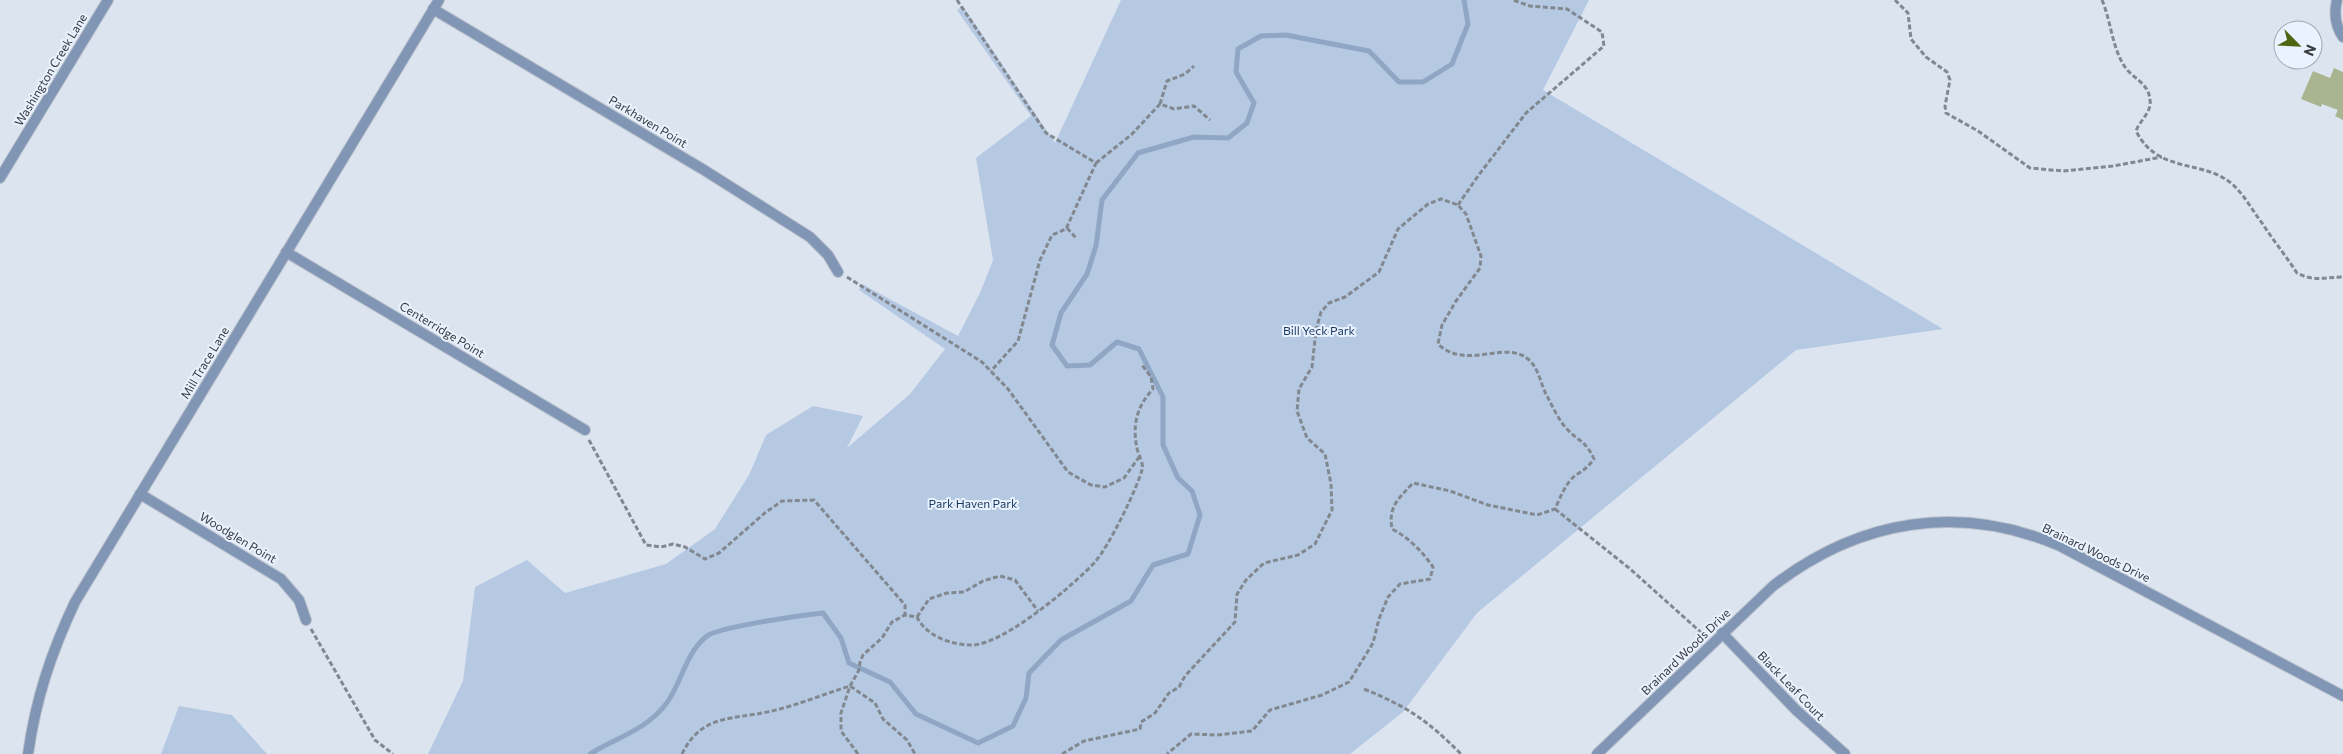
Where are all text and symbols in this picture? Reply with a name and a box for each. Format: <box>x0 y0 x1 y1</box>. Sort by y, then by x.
street label: Washington Creek Lane <box>11 11 89 128</box>
north arrow <box>2273 20 2323 70</box>
text: N <box>2300 42 2320 59</box>
street label: Parkhaven Point <box>607 92 690 150</box>
street label: Centerridge Point <box>398 298 488 360</box>
park label: Bill Yeck Park <box>1283 323 1356 337</box>
street label: Mill Trace Lane <box>177 324 231 401</box>
park label: Park Haven Park <box>928 496 1018 510</box>
street label: Woodglen Point <box>198 509 280 566</box>
street label: Brainard Woods Drive <box>2040 520 2153 584</box>
street label: Brainard Woods Drive <box>1638 605 1733 697</box>
street label: Black Leaf Court <box>1755 648 1828 723</box>

